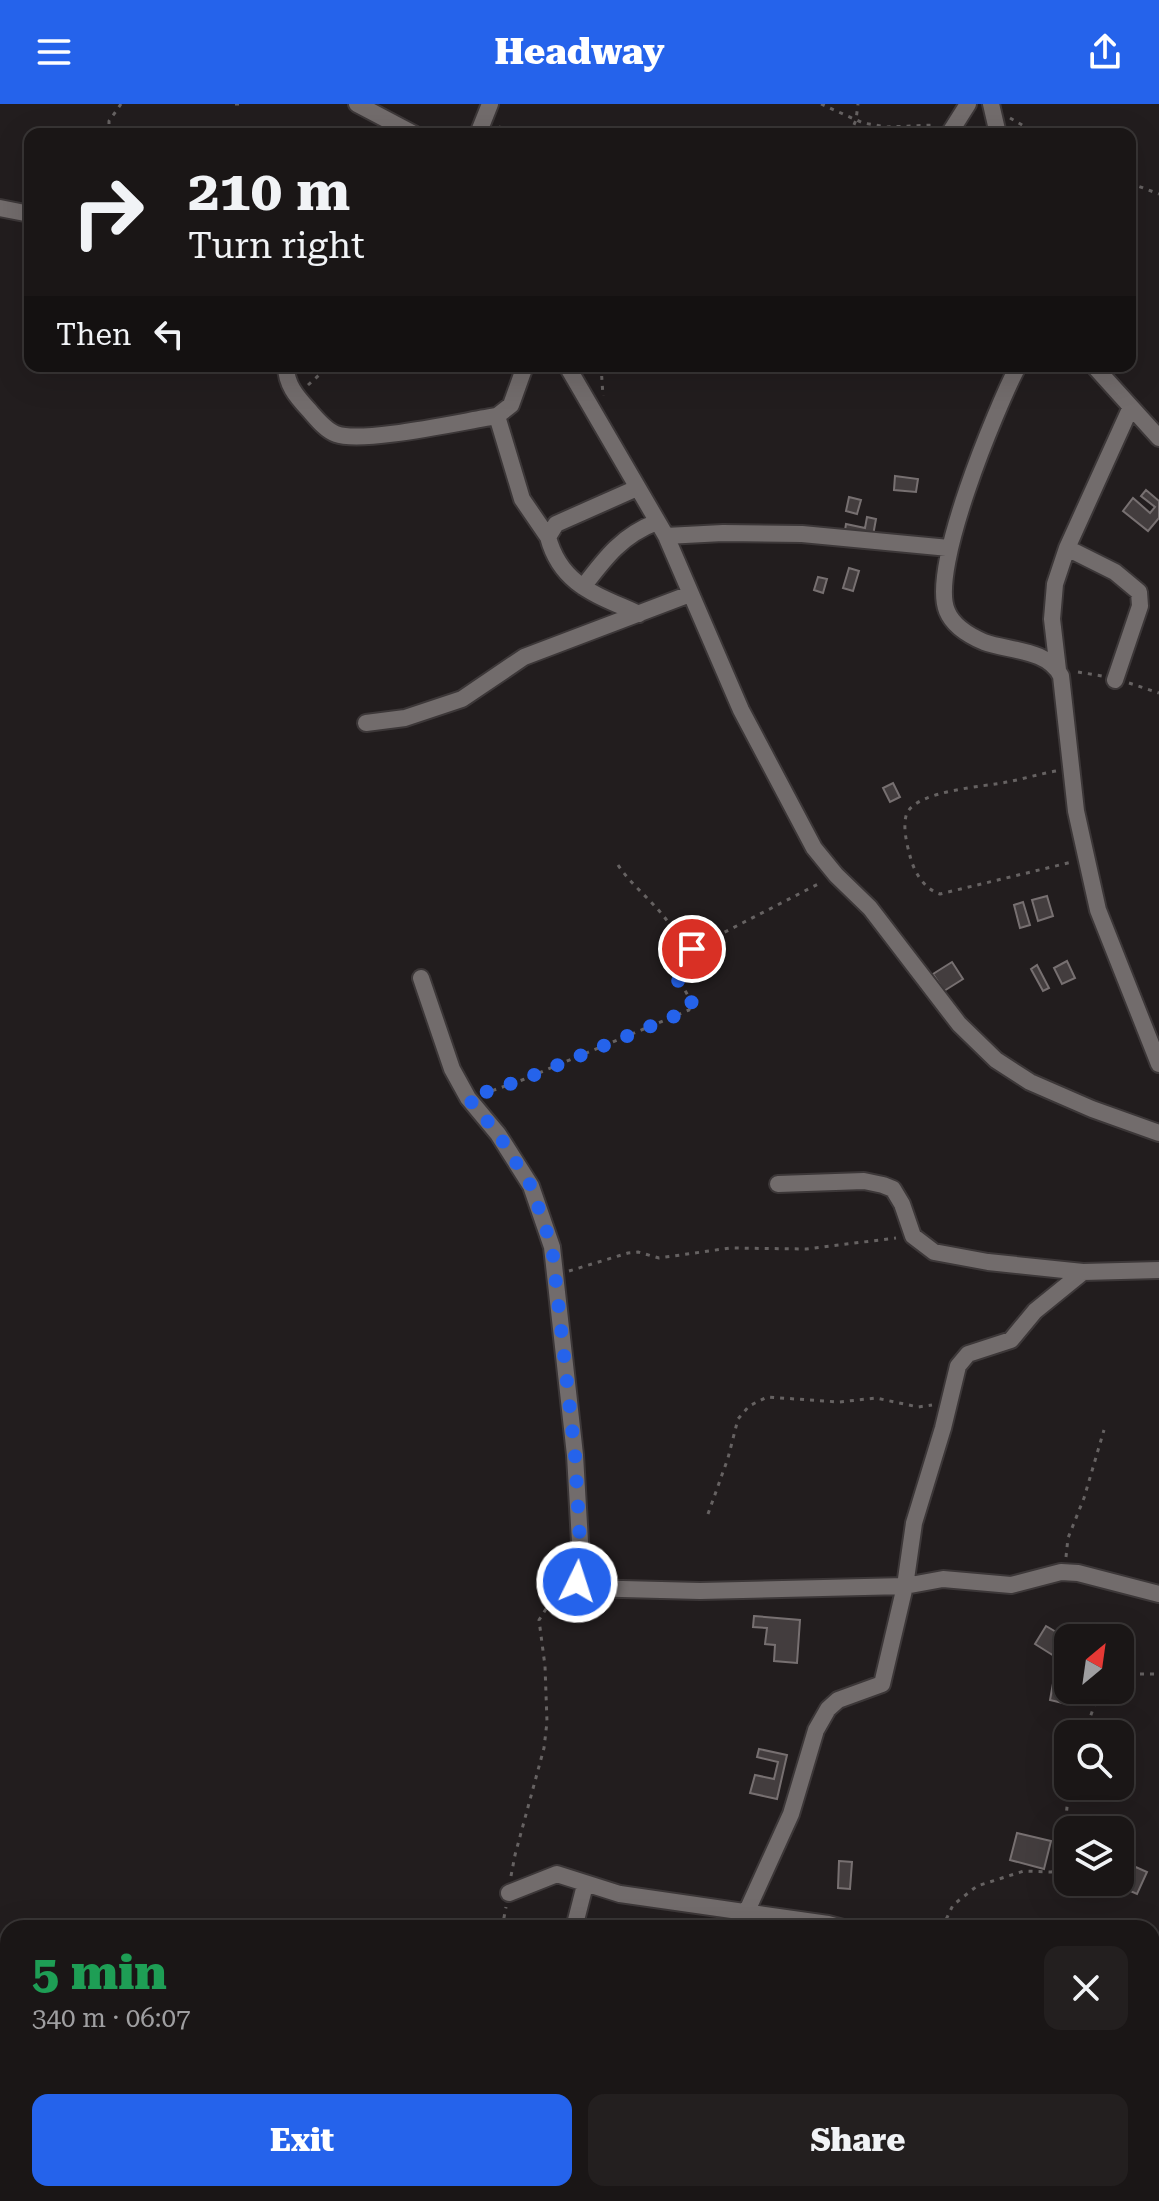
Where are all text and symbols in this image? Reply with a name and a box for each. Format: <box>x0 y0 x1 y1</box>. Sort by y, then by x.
icon: menu <box>32 30 76 74</box>
icon: share <box>1083 30 1127 74</box>
text: Headway <box>494 31 665 73</box>
text: 210 m <box>188 158 350 224</box>
icon: right <box>56 160 160 264</box>
text: Turn right <box>188 225 365 267</box>
icon: left <box>147 312 191 356</box>
text: Then <box>56 317 131 352</box>
pin <box>658 915 726 983</box>
icon: arrive <box>670 927 714 971</box>
position arrow <box>535 1540 619 1624</box>
north arrow <box>1054 1624 1134 1704</box>
map controls <box>1054 1624 1134 1896</box>
button: search <box>1054 1720 1134 1800</box>
button: layers <box>1054 1816 1134 1896</box>
text: 5 min <box>32 1945 167 2001</box>
button: close <box>1044 1946 1128 2030</box>
text: 340 m · 06:07 <box>32 2003 191 2033</box>
button: Exit <box>32 2094 572 2186</box>
button: Share <box>588 2094 1128 2186</box>

